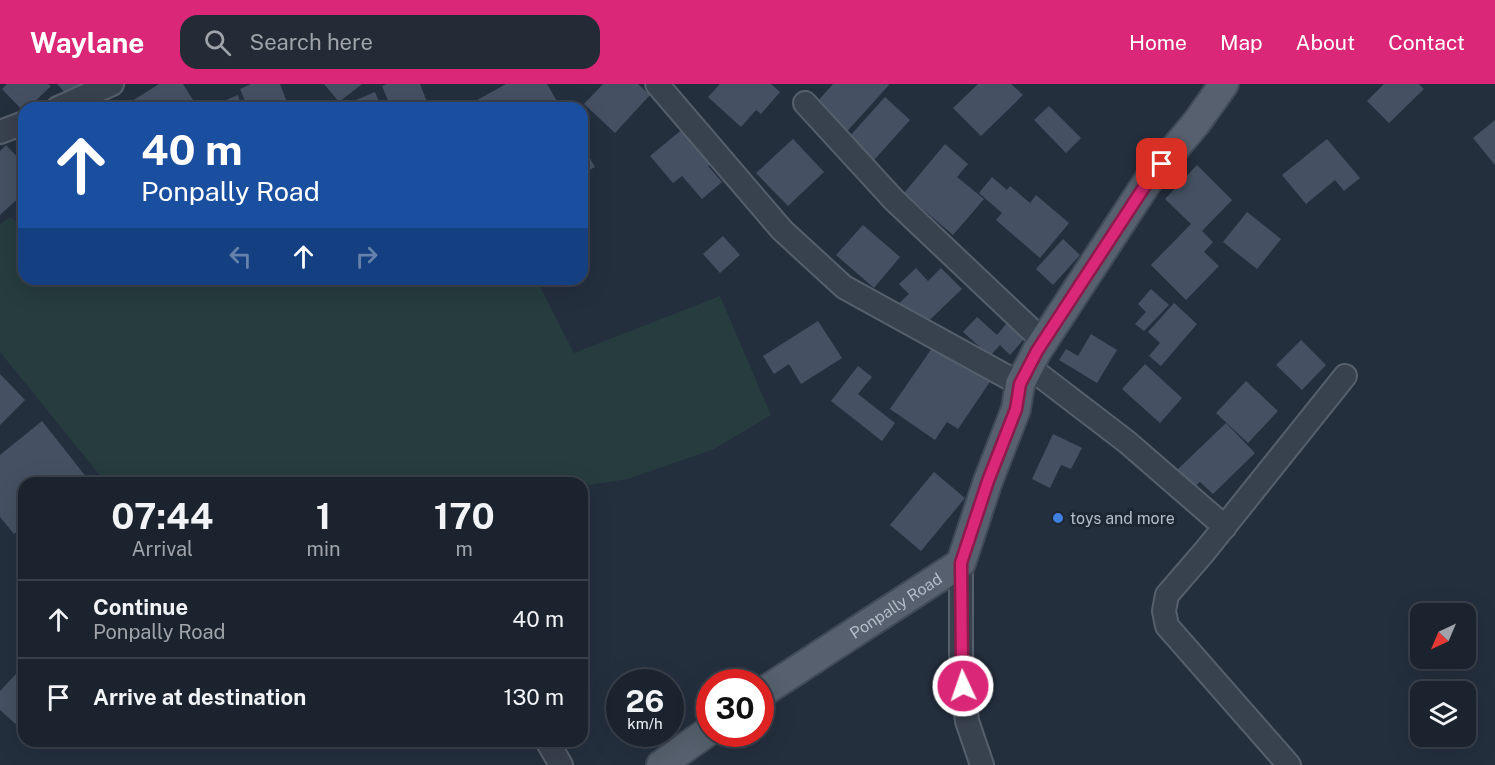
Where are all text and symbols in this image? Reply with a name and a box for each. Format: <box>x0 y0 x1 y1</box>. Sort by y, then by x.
search box <box>180 15 600 69</box>
text: Waylane <box>30 26 144 59</box>
icon: search <box>201 26 234 59</box>
text: Search here <box>249 29 373 55</box>
text: Home <box>1129 30 1187 55</box>
text: Map <box>1220 30 1263 55</box>
text: About <box>1296 30 1355 55</box>
text: Contact <box>1388 30 1465 55</box>
text: 40 m <box>141 125 243 174</box>
icon: ahead <box>42 126 120 204</box>
pin <box>1136 138 1187 189</box>
icon: arrive <box>1145 147 1178 180</box>
text: Ponpally Road <box>141 175 320 207</box>
icon: left <box>224 240 257 273</box>
icon: ahead <box>287 240 320 273</box>
icon: right <box>350 240 383 273</box>
text: 07:44 <box>111 495 213 537</box>
text: 1 <box>316 495 331 537</box>
text: 170 <box>434 495 495 537</box>
place label: toys and more <box>1070 509 1175 528</box>
marker: toys and more <box>1051 511 1065 525</box>
text: Arrival <box>131 537 193 561</box>
text: min <box>307 537 341 561</box>
text: m <box>456 537 473 561</box>
street label: Ponpally Road <box>846 569 945 642</box>
text: Continue <box>93 594 188 620</box>
icon: ahead <box>42 603 75 636</box>
north arrow <box>1410 603 1476 669</box>
map controls <box>1410 603 1476 747</box>
text: 40 m <box>512 606 564 632</box>
text: Ponpally Road <box>93 620 226 644</box>
position arrow <box>931 654 995 718</box>
speed limit sign: 30 <box>696 669 774 747</box>
icon: arrive <box>42 681 75 714</box>
button: layers <box>1410 681 1476 747</box>
text: 26 <box>626 683 664 719</box>
text: Arrive at destination <box>93 684 306 710</box>
text: 130 m <box>503 684 564 710</box>
text: km/h <box>627 715 663 732</box>

